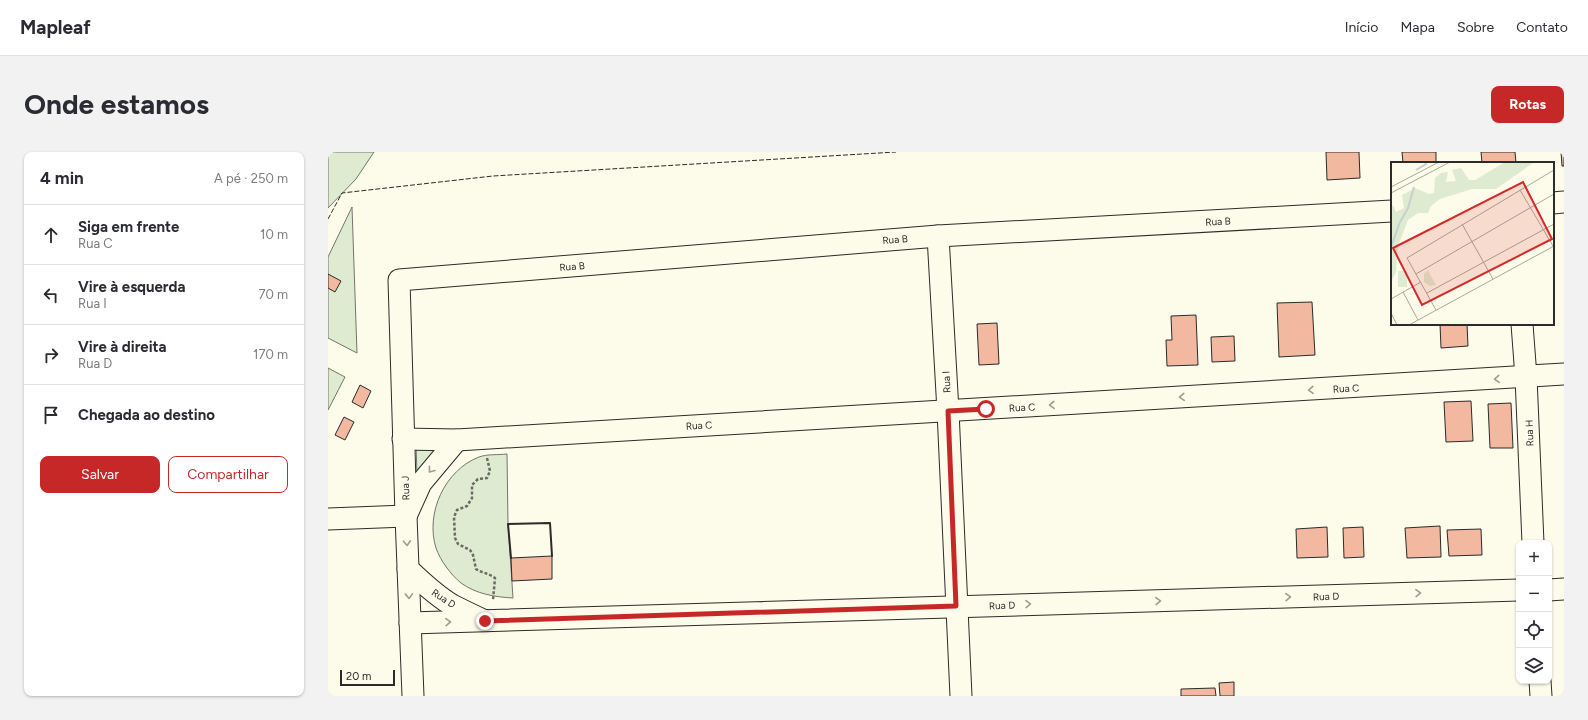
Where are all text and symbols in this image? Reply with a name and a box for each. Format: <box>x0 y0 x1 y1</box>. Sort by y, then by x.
text: Mapleaf <box>20 16 91 39</box>
text: Início <box>1345 19 1378 36</box>
text: Mapa <box>1400 19 1435 36</box>
text: Sobre <box>1457 19 1494 36</box>
text: Contato <box>1516 19 1568 36</box>
button: Rotas <box>1491 86 1564 123</box>
text: Onde estamos <box>24 87 209 121</box>
inset map <box>1391 162 1554 325</box>
text: 4 min <box>40 168 84 188</box>
text: A pé · 250 m <box>214 171 288 186</box>
street label: Rua B <box>1205 214 1231 229</box>
text: Siga em frente <box>78 218 179 236</box>
icon: ahead <box>40 224 62 246</box>
text: 10 m <box>260 227 288 242</box>
street label: Rua B <box>882 232 908 247</box>
text: Rua C <box>78 236 113 251</box>
street label: Rua B <box>559 259 585 274</box>
text: Vire à esquerda <box>78 278 185 296</box>
icon: left <box>40 284 62 306</box>
text: 70 m <box>258 287 288 302</box>
text: Rua I <box>78 296 107 311</box>
text: Vire à direita <box>78 338 167 356</box>
icon: right <box>40 344 62 366</box>
text: 170 m <box>253 347 288 362</box>
text: Rua D <box>78 356 112 371</box>
street label: Rua I <box>939 371 954 393</box>
one-way arrow <box>1494 374 1500 383</box>
street label: Rua C <box>1332 381 1360 396</box>
one-way arrow <box>1308 385 1314 394</box>
one-way arrow <box>1179 393 1185 402</box>
route start <box>977 400 995 418</box>
street label: Rua C <box>1008 400 1036 415</box>
one-way arrow <box>1049 401 1055 409</box>
icon: arrive <box>40 404 62 426</box>
text: Chegada ao destino <box>78 406 215 424</box>
street label: Rua C <box>685 418 713 433</box>
street label: Rua H <box>1523 419 1536 447</box>
button: Salvar <box>40 456 160 493</box>
button: Compartilhar <box>168 456 288 493</box>
one-way arrow <box>429 465 436 472</box>
street label: Rua J <box>399 475 412 500</box>
one-way arrow <box>403 540 411 546</box>
map controls <box>1516 540 1552 684</box>
button: + <box>1516 540 1552 576</box>
button: − <box>1516 576 1552 612</box>
street label: Rua D <box>429 586 458 611</box>
one-way arrow <box>1415 589 1421 598</box>
street label: Rua D <box>1313 590 1339 603</box>
one-way arrow <box>405 593 413 599</box>
one-way arrow <box>1285 593 1291 601</box>
one-way arrow <box>1155 597 1161 605</box>
street label: Rua D <box>989 599 1015 612</box>
one-way arrow <box>1025 600 1031 609</box>
route end <box>476 612 494 630</box>
button: locate <box>1516 612 1552 648</box>
one-way arrow <box>445 618 451 627</box>
button: layers <box>1516 648 1552 684</box>
scale bar <box>340 668 395 687</box>
text: 20 m <box>346 670 371 683</box>

